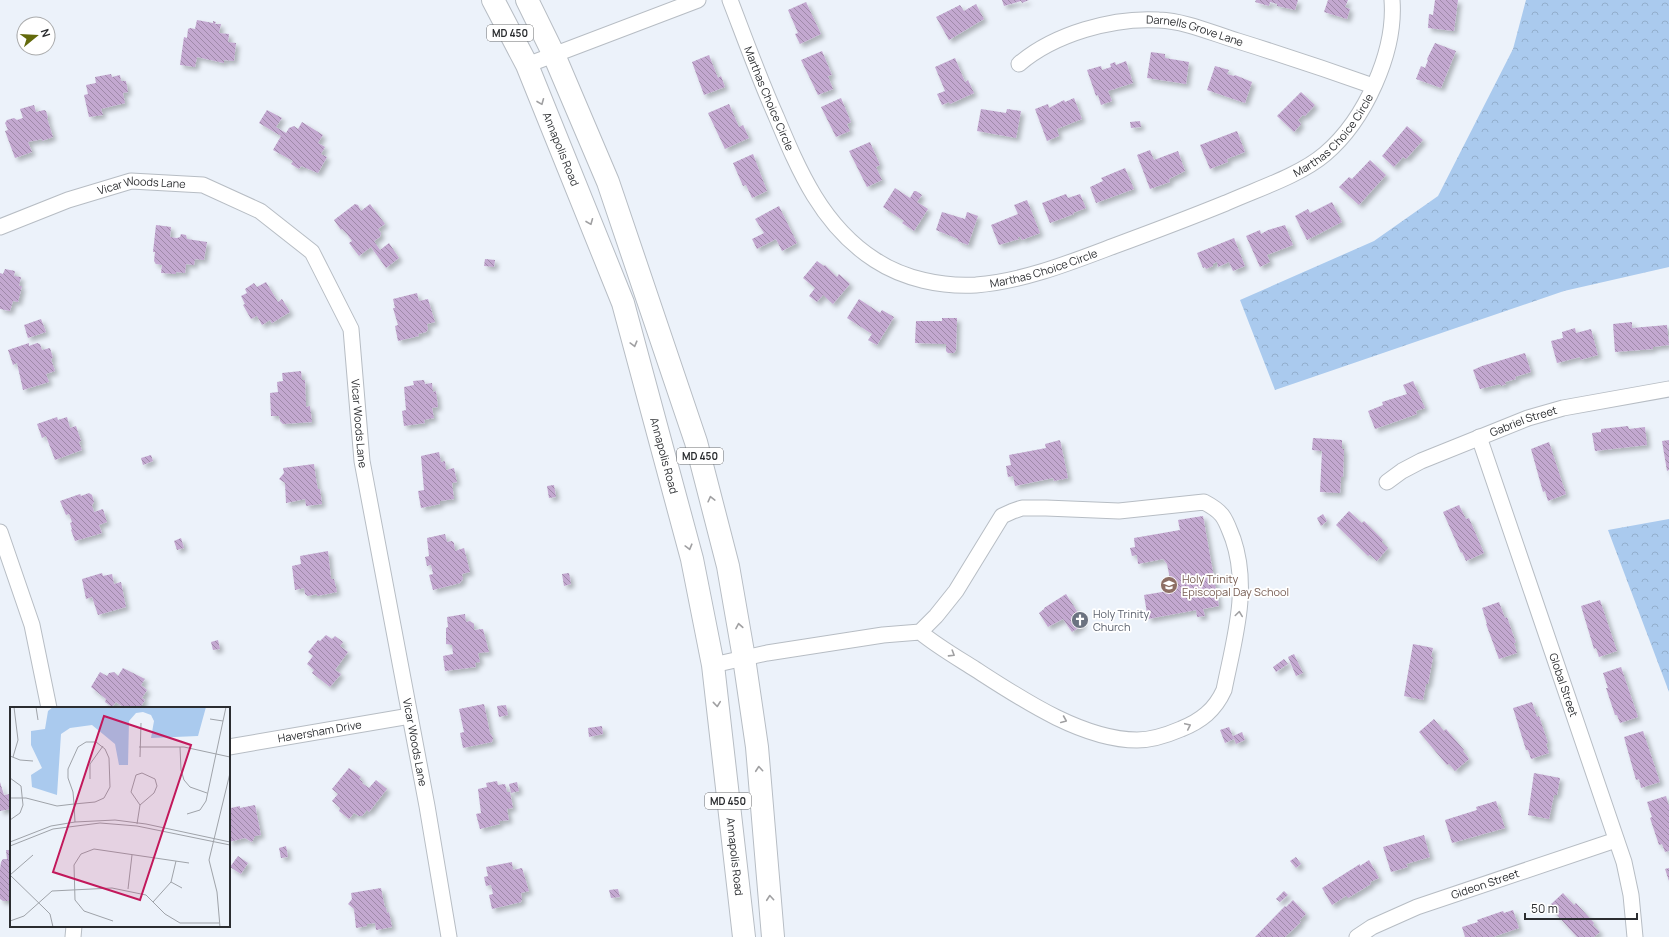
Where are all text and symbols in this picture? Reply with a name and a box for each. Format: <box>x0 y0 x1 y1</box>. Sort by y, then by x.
street label: Darnells Grove Lane <box>1146 12 1246 49</box>
north arrow <box>16 16 56 56</box>
road number: MD 450 <box>487 25 533 41</box>
text: N <box>38 27 54 39</box>
street label: Marthas Choice Circle <box>741 44 798 153</box>
street label: Marthas Choice Circle <box>1290 90 1376 180</box>
one-way arrow <box>537 98 545 105</box>
street label: Annapolis Road <box>540 110 583 188</box>
street label: Vicar Woods Lane <box>96 172 187 198</box>
one-way arrow <box>585 218 593 226</box>
street label: Marthas Choice Circle <box>989 245 1100 290</box>
one-way arrow <box>629 340 638 347</box>
street label: Vicar Woods Lane <box>348 378 371 470</box>
street label: Gabriel Street <box>1487 402 1559 440</box>
street label: Annapolis Road <box>647 416 682 495</box>
road number: MD 450 <box>677 448 723 464</box>
one-way arrow <box>707 496 716 503</box>
one-way arrow <box>684 544 693 551</box>
place label: Holy Trinity Episcopal Day School <box>1182 571 1289 599</box>
school or university icon: Holy Trinity Episcopal Day School <box>1159 575 1179 595</box>
place label: Holy Trinity Church <box>1093 606 1149 634</box>
church icon: Holy Trinity Church <box>1070 610 1090 630</box>
one-way arrow <box>1234 611 1243 617</box>
one-way arrow <box>735 623 743 629</box>
one-way arrow <box>948 650 955 657</box>
street label: Global Street <box>1546 651 1582 719</box>
street label: Vicar Woods Lane <box>400 697 431 788</box>
one-way arrow <box>712 701 721 707</box>
inset map <box>10 707 230 927</box>
street label: Haversham Drive <box>277 716 363 746</box>
one-way arrow <box>1060 716 1067 724</box>
one-way arrow <box>1184 723 1192 731</box>
one-way arrow <box>755 766 764 772</box>
road number: MD 450 <box>705 793 751 809</box>
street label: Annapolis Road <box>723 817 747 896</box>
street label: Gideon Street <box>1449 865 1521 902</box>
one-way arrow <box>765 895 774 901</box>
scale bar <box>1525 895 1637 921</box>
text: 50 m <box>1531 900 1558 917</box>

